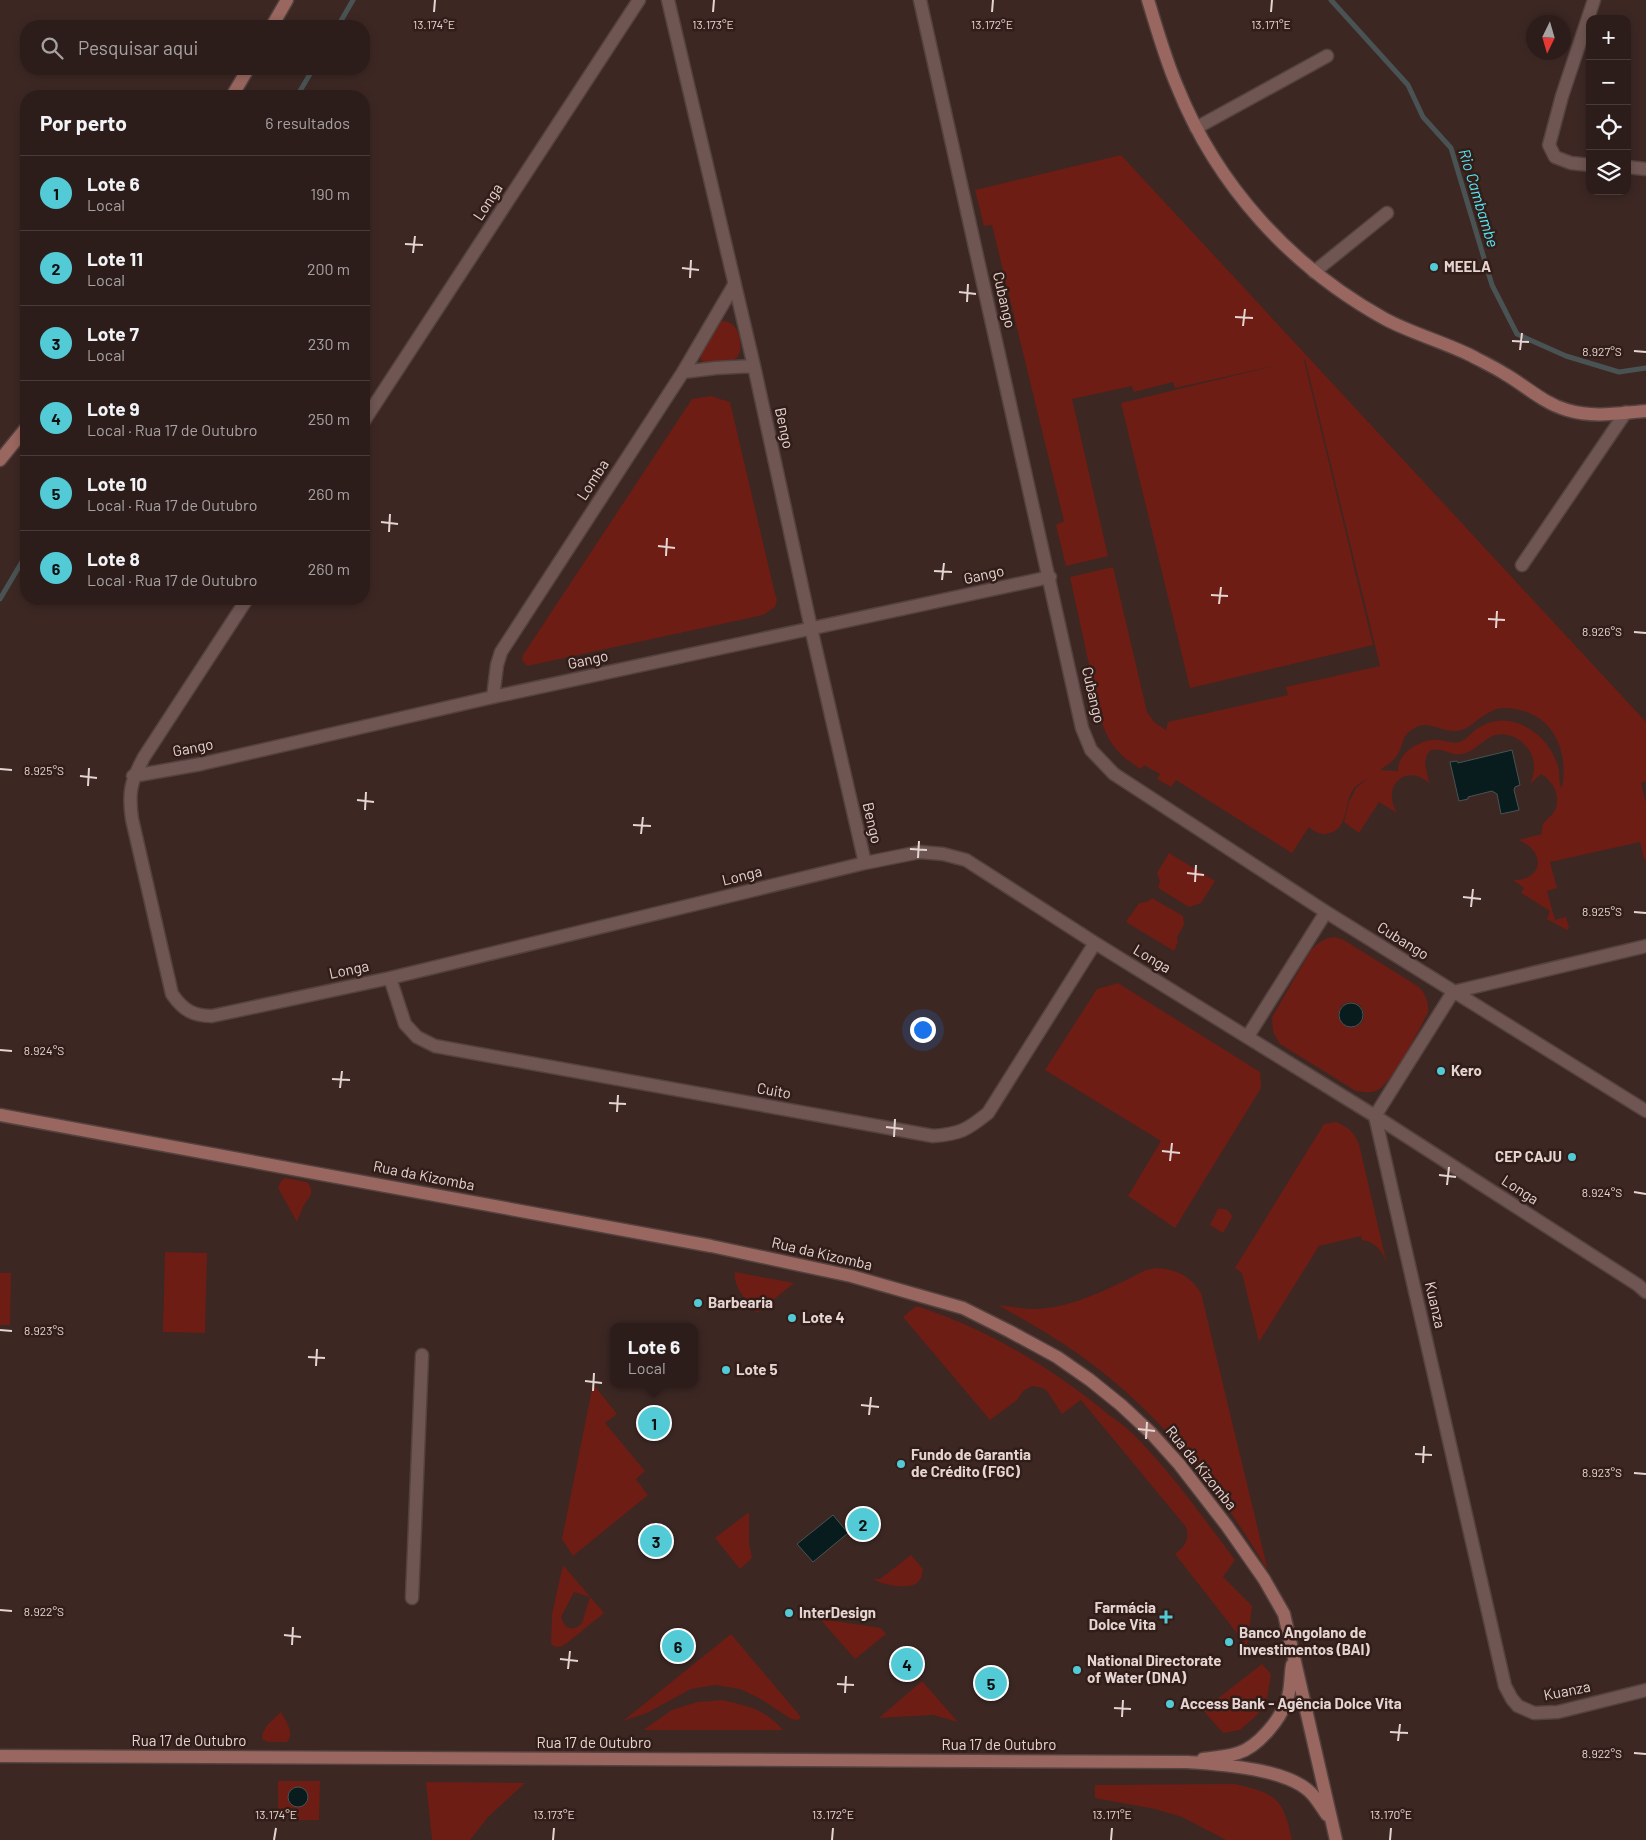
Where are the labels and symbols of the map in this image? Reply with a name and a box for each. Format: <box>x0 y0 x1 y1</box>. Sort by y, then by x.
north arrow <box>1526 15 1571 60</box>
text: 13.174°E <box>413 17 455 31</box>
text: 13.173°E <box>692 17 734 31</box>
text: 13.172°E <box>971 17 1013 31</box>
text: 13.171°E <box>1251 17 1291 31</box>
water label: Rio Cambambe <box>1455 146 1503 249</box>
street label: Longa <box>469 180 506 223</box>
place label: MEELA <box>1444 257 1491 275</box>
marker: MEELA <box>1428 261 1440 273</box>
street label: Cubango <box>990 270 1020 330</box>
text: 8.927°S <box>1582 344 1622 358</box>
street label: Bengo <box>772 406 798 450</box>
street label: Lomba <box>572 456 612 503</box>
street label: Gango <box>962 561 1006 587</box>
text: 8.926°S <box>1582 624 1622 638</box>
street label: Gango <box>566 646 610 672</box>
street label: Cubango <box>1079 665 1109 725</box>
street label: Gango <box>171 734 215 760</box>
text: 8.925°S <box>24 763 64 777</box>
street label: Bengo <box>860 800 886 845</box>
street label: Longa <box>720 861 764 889</box>
text: 8.925°S <box>1582 904 1622 918</box>
street label: Cubango <box>1374 917 1433 963</box>
street label: Longa <box>1131 940 1175 976</box>
street label: Longa <box>327 956 370 982</box>
your location <box>910 1017 936 1043</box>
text: 8.924°S <box>24 1043 64 1057</box>
place label: Kero <box>1451 1061 1482 1079</box>
marker: Kero <box>1435 1065 1447 1077</box>
street label: Cuito <box>756 1078 793 1102</box>
place label: CEP CAJU <box>1495 1147 1562 1165</box>
marker: CEP CAJU <box>1566 1151 1578 1163</box>
street label: Rua da Kizomba <box>372 1156 476 1194</box>
street label: Longa <box>1499 1171 1542 1208</box>
text: 8.924°S <box>1582 1185 1622 1199</box>
street label: Rua da Kizomba <box>770 1233 874 1273</box>
street label: Kuanza <box>1422 1280 1450 1330</box>
place label: Barbearia <box>708 1293 773 1311</box>
marker: Barbearia <box>692 1297 704 1309</box>
place label: Lote 4 <box>802 1308 845 1326</box>
marker: Lote 4 <box>786 1312 798 1324</box>
text: 8.923°S <box>24 1323 64 1337</box>
place label: Lote 5 <box>736 1360 778 1378</box>
marker: Lote 5 <box>720 1364 732 1376</box>
pin: 1 <box>638 1404 670 1442</box>
street label: Rua da Kizomba <box>1162 1422 1241 1513</box>
place label: Fundo de Garantia de Crédito (FGC) <box>911 1445 1031 1480</box>
marker: Fundo de Garantia de Crédito (FGC) <box>895 1458 907 1470</box>
text: 8.923°S <box>1582 1465 1622 1479</box>
pin: 2 <box>847 1505 879 1543</box>
pin: 3 <box>640 1522 672 1560</box>
place label: Farmácia Dolce Vita <box>1089 1598 1156 1633</box>
place label: InterDesign <box>799 1603 876 1621</box>
text: 8.922°S <box>24 1604 64 1618</box>
marker: InterDesign <box>783 1607 795 1619</box>
marker: Farmácia Dolce Vita <box>1160 1611 1172 1623</box>
place label: Banco Angolano de Investimentos (BAI) <box>1239 1623 1371 1658</box>
pin: 6 <box>662 1627 694 1665</box>
marker: Banco Angolano de Investimentos (BAI) <box>1223 1636 1235 1648</box>
pin: 4 <box>891 1645 923 1683</box>
place label: National Directorate of Water (DNA) <box>1087 1651 1221 1686</box>
pin: 5 <box>975 1664 1007 1702</box>
marker: National Directorate of Water (DNA) <box>1071 1664 1083 1676</box>
street label: Kuanza <box>1542 1677 1592 1703</box>
place label: Access Bank - Agência Dolce Vita <box>1180 1694 1402 1712</box>
marker: Access Bank - Agência Dolce Vita <box>1164 1698 1176 1710</box>
street label: Rua 17 de Outubro <box>131 1731 247 1749</box>
street label: Rua 17 de Outubro <box>536 1733 652 1751</box>
street label: Rua 17 de Outubro <box>941 1735 1057 1753</box>
text: 8.922°S <box>1582 1746 1622 1760</box>
text: 13.174°E <box>255 1807 297 1821</box>
text: 13.173°E <box>533 1807 575 1821</box>
text: 13.172°E <box>812 1807 854 1821</box>
text: 13.171°E <box>1092 1807 1132 1821</box>
text: 13.170°E <box>1370 1807 1412 1821</box>

